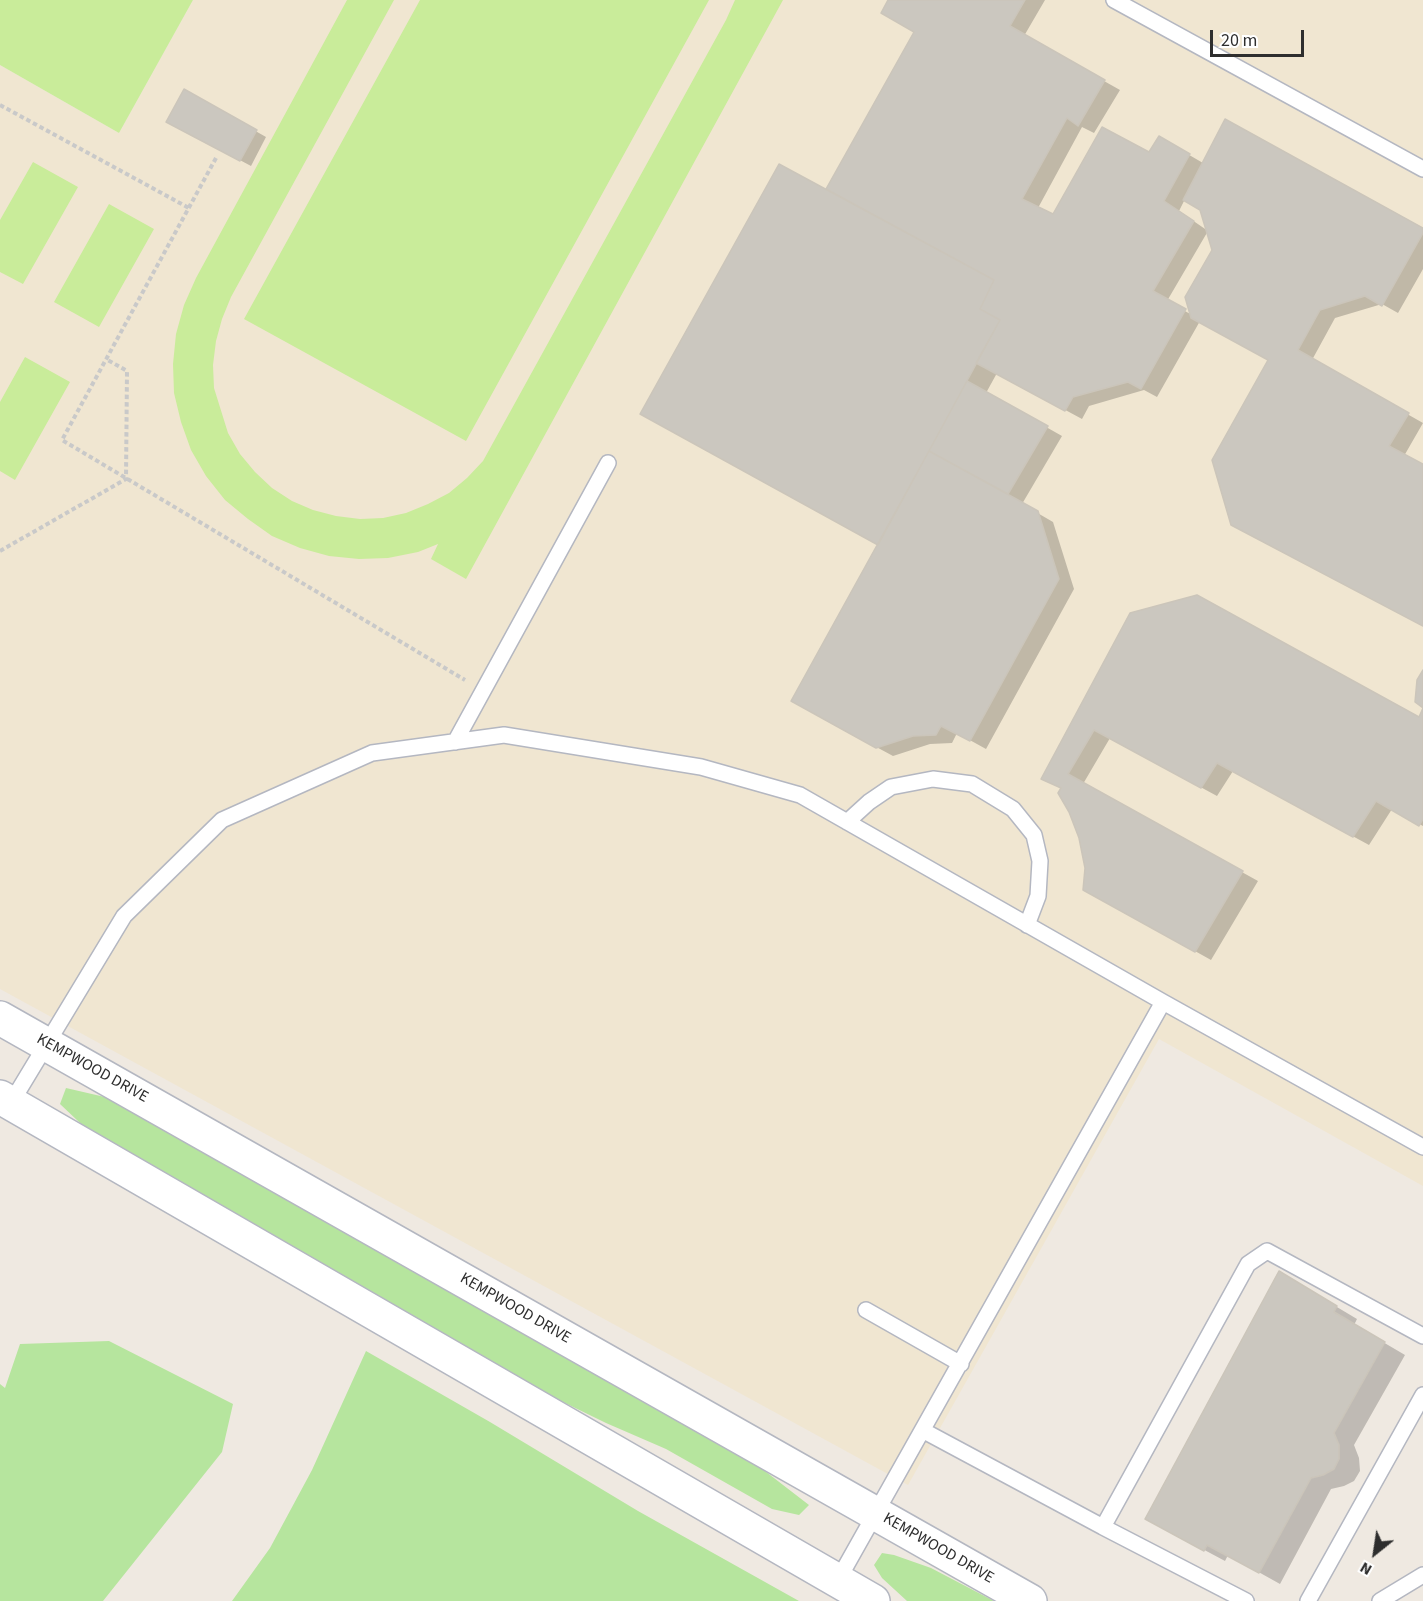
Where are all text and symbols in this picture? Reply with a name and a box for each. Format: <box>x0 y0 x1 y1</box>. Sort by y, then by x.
scale bar <box>1213 18 1308 56</box>
text: 20 m <box>1221 28 1257 53</box>
street label: KEMPWOOD DRIVE <box>33 1030 151 1108</box>
street label: KEMPWOOD DRIVE <box>456 1269 574 1349</box>
street label: KEMPWOOD DRIVE <box>879 1509 997 1589</box>
north arrow <box>1345 1523 1405 1583</box>
text: N <box>1356 1556 1376 1581</box>

